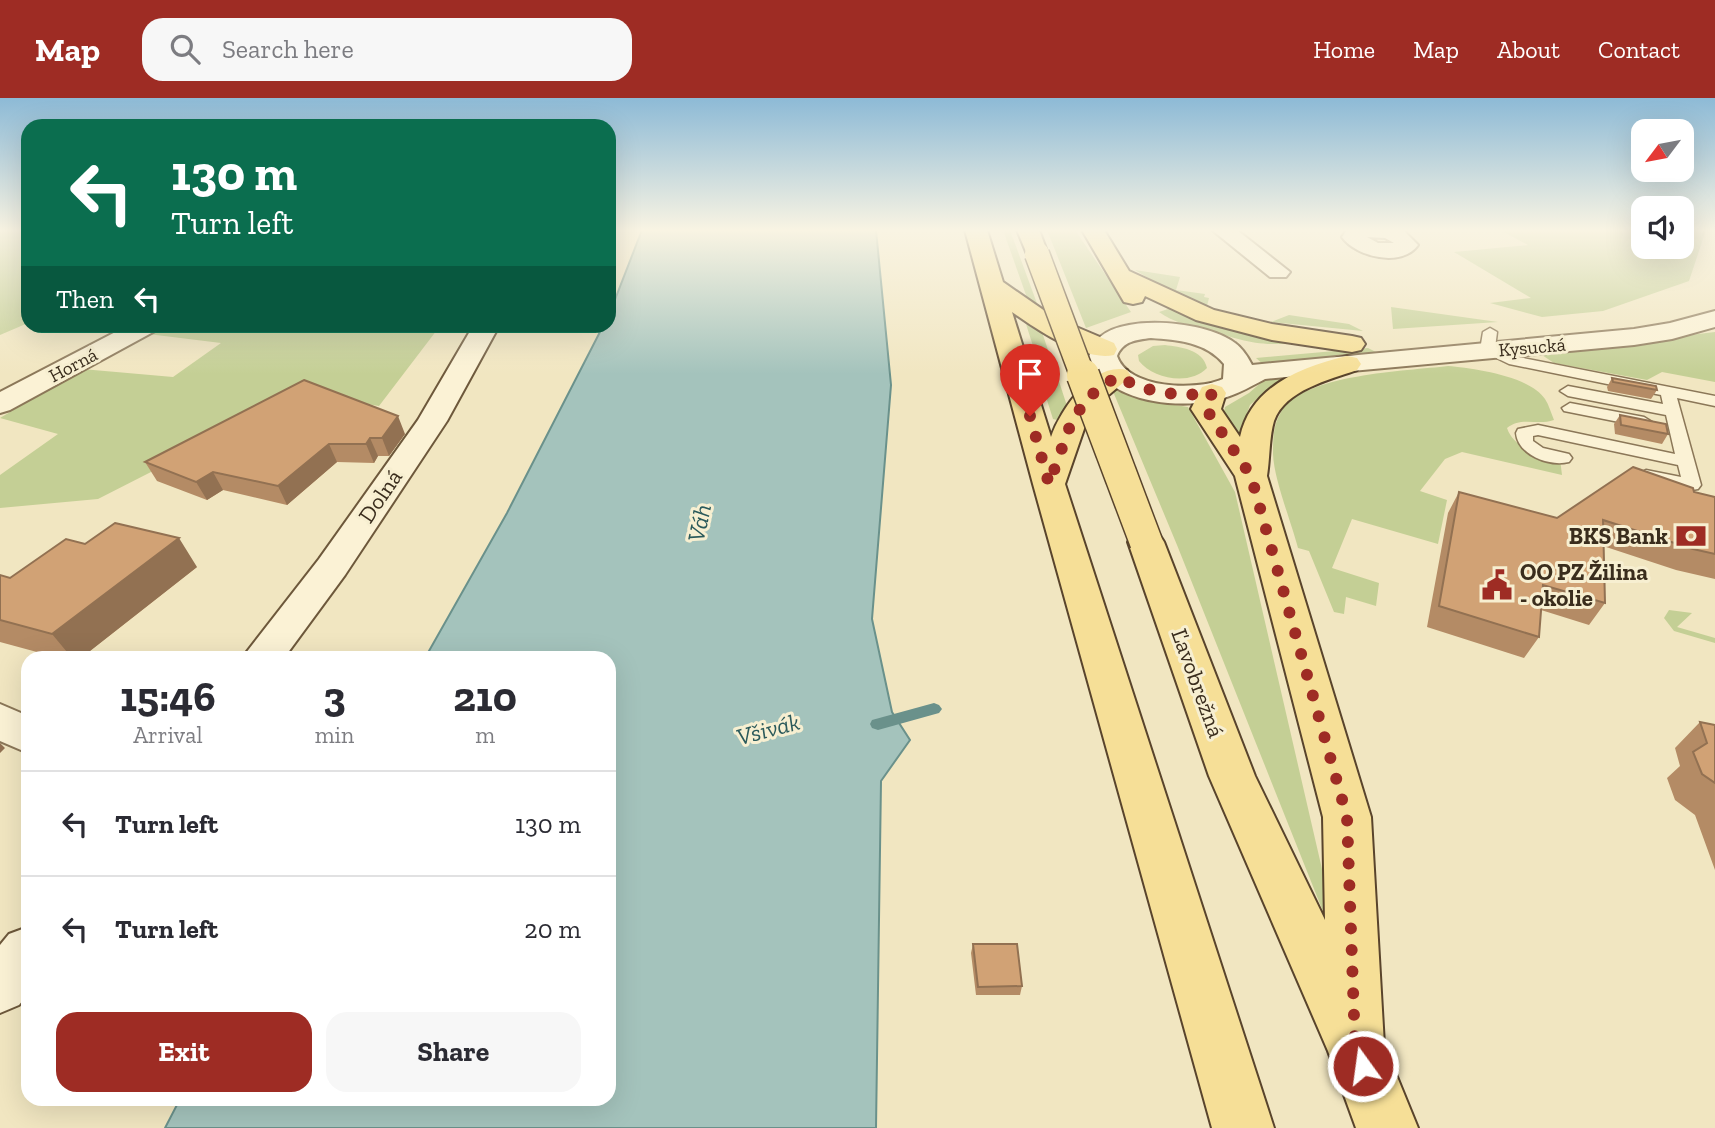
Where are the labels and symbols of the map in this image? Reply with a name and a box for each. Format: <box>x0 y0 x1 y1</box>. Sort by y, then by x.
north arrow <box>1631 119 1694 182</box>
street label: Kysucká <box>1497 333 1567 361</box>
street label: Horná <box>45 343 101 387</box>
pin <box>1000 344 1060 416</box>
street label: Dolná <box>352 464 408 528</box>
water label: Váh <box>681 501 717 545</box>
bank icon: BKS Bank <box>1674 519 1708 553</box>
place label: BKS Bank <box>1569 522 1668 550</box>
place label: OO PZ Žilina - okolie <box>1520 558 1648 612</box>
public building icon: OO PZ Žilina - okolie <box>1480 568 1514 602</box>
street label: Ľavobrežná <box>1165 625 1231 741</box>
water label: Všivák <box>733 707 803 751</box>
position arrow <box>1326 1029 1400 1103</box>

